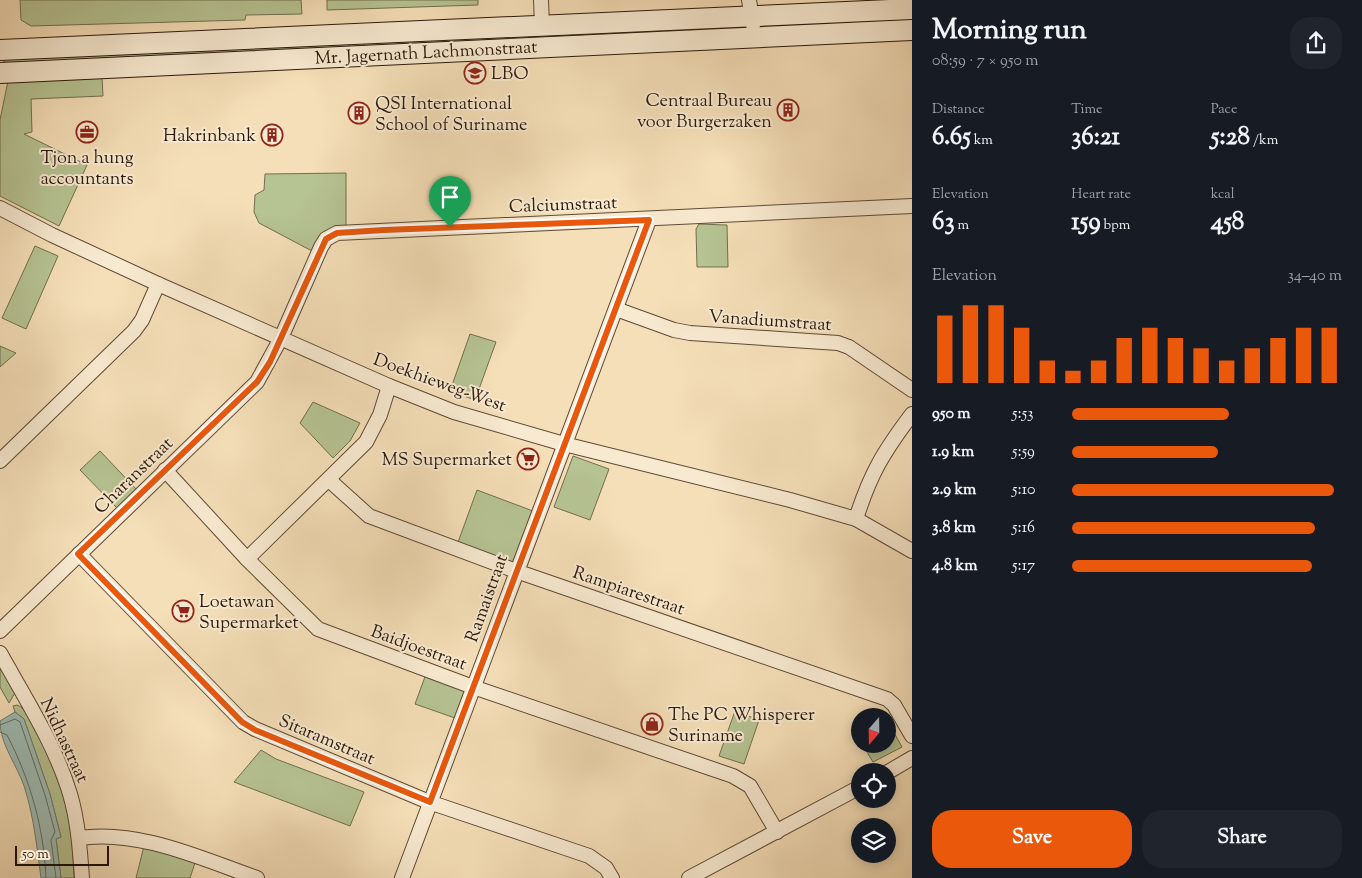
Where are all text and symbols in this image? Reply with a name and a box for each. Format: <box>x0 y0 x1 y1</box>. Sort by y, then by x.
text: Morning run <box>932 11 1087 51</box>
button: share <box>1290 17 1342 69</box>
street label: Mr. Jagernath Lachmonstraat <box>314 35 538 73</box>
text: 08:59 · 7 × 950 m <box>932 50 1039 73</box>
school or university icon: LBO <box>463 61 487 85</box>
place label: LBO <box>491 62 529 88</box>
place label: Centraal Bureau voor Burgerzaken <box>637 89 772 136</box>
place label: QSI International School of Suriname <box>375 92 528 139</box>
building icon: Centraal Bureau voor Burgerzaken <box>776 98 800 122</box>
text: Distance <box>932 100 985 120</box>
text: Time <box>1071 100 1102 120</box>
text: Pace <box>1211 100 1237 120</box>
building icon: QSI International School of Suriname <box>347 101 371 125</box>
office icon: Tjon a hung accountants <box>75 120 99 144</box>
text: 6.65 <box>932 120 971 156</box>
text: 36:21 <box>1071 120 1120 156</box>
text: 5:28 <box>1211 120 1250 156</box>
building icon: Hakrinbank <box>260 123 284 147</box>
place label: Hakrinbank <box>163 124 256 150</box>
text: km <box>971 131 993 151</box>
text: /km <box>1250 131 1278 151</box>
place label: Tjon a hung accountants <box>40 146 134 193</box>
pin <box>429 176 471 227</box>
icon: arrive <box>436 183 464 211</box>
text: Elevation <box>932 185 989 205</box>
text: Heart rate <box>1071 185 1131 205</box>
text: kcal <box>1211 185 1235 205</box>
street label: Calciumstraat <box>508 191 618 221</box>
text: 63 <box>932 205 955 241</box>
text: 159 <box>1071 205 1101 241</box>
text: 458 <box>1211 205 1244 241</box>
text: m <box>955 216 969 236</box>
text: bpm <box>1101 216 1130 236</box>
text: Elevation <box>932 265 997 288</box>
text: 34–40 m <box>1287 265 1342 288</box>
street label: Vanadiumstraat <box>707 305 832 339</box>
street label: Doekhieweg-West <box>369 348 509 420</box>
text: 950 m <box>932 403 971 426</box>
text: 5:53 <box>1012 403 1034 426</box>
street label: Charanstraat <box>89 432 180 521</box>
text: 1.9 km <box>932 441 974 464</box>
text: 5:59 <box>1012 441 1035 464</box>
supermarket icon: MS Supermarket <box>516 447 540 471</box>
place label: MS Supermarket <box>381 448 512 474</box>
text: 2.9 km <box>932 479 976 502</box>
text: 5:10 <box>1012 479 1035 502</box>
text: 3.8 km <box>932 517 976 540</box>
text: 5:16 <box>1012 517 1035 540</box>
street label: Ramaistraat <box>460 551 516 646</box>
text: 4.8 km <box>932 555 977 578</box>
text: 5:17 <box>1012 555 1035 578</box>
street label: Rampiarestraat <box>569 561 688 623</box>
place label: Loetawan Supermarket <box>199 590 299 637</box>
supermarket icon: Loetawan Supermarket <box>171 599 195 623</box>
street label: Baidjoestraat <box>367 619 470 678</box>
street label: Nidhastraat <box>32 694 94 788</box>
place label: The PC Whisperer Suriname <box>668 703 815 750</box>
north arrow <box>851 708 896 752</box>
map controls <box>851 708 896 863</box>
street label: Sitaramstraat <box>274 709 378 773</box>
shop icon: The PC Whisperer Suriname <box>640 712 664 736</box>
button: locate <box>851 763 896 808</box>
button: Save <box>932 810 1132 868</box>
button: Share <box>1142 810 1342 868</box>
button: layers <box>851 818 896 863</box>
scale bar <box>15 843 109 866</box>
text: 50 m <box>22 845 49 865</box>

